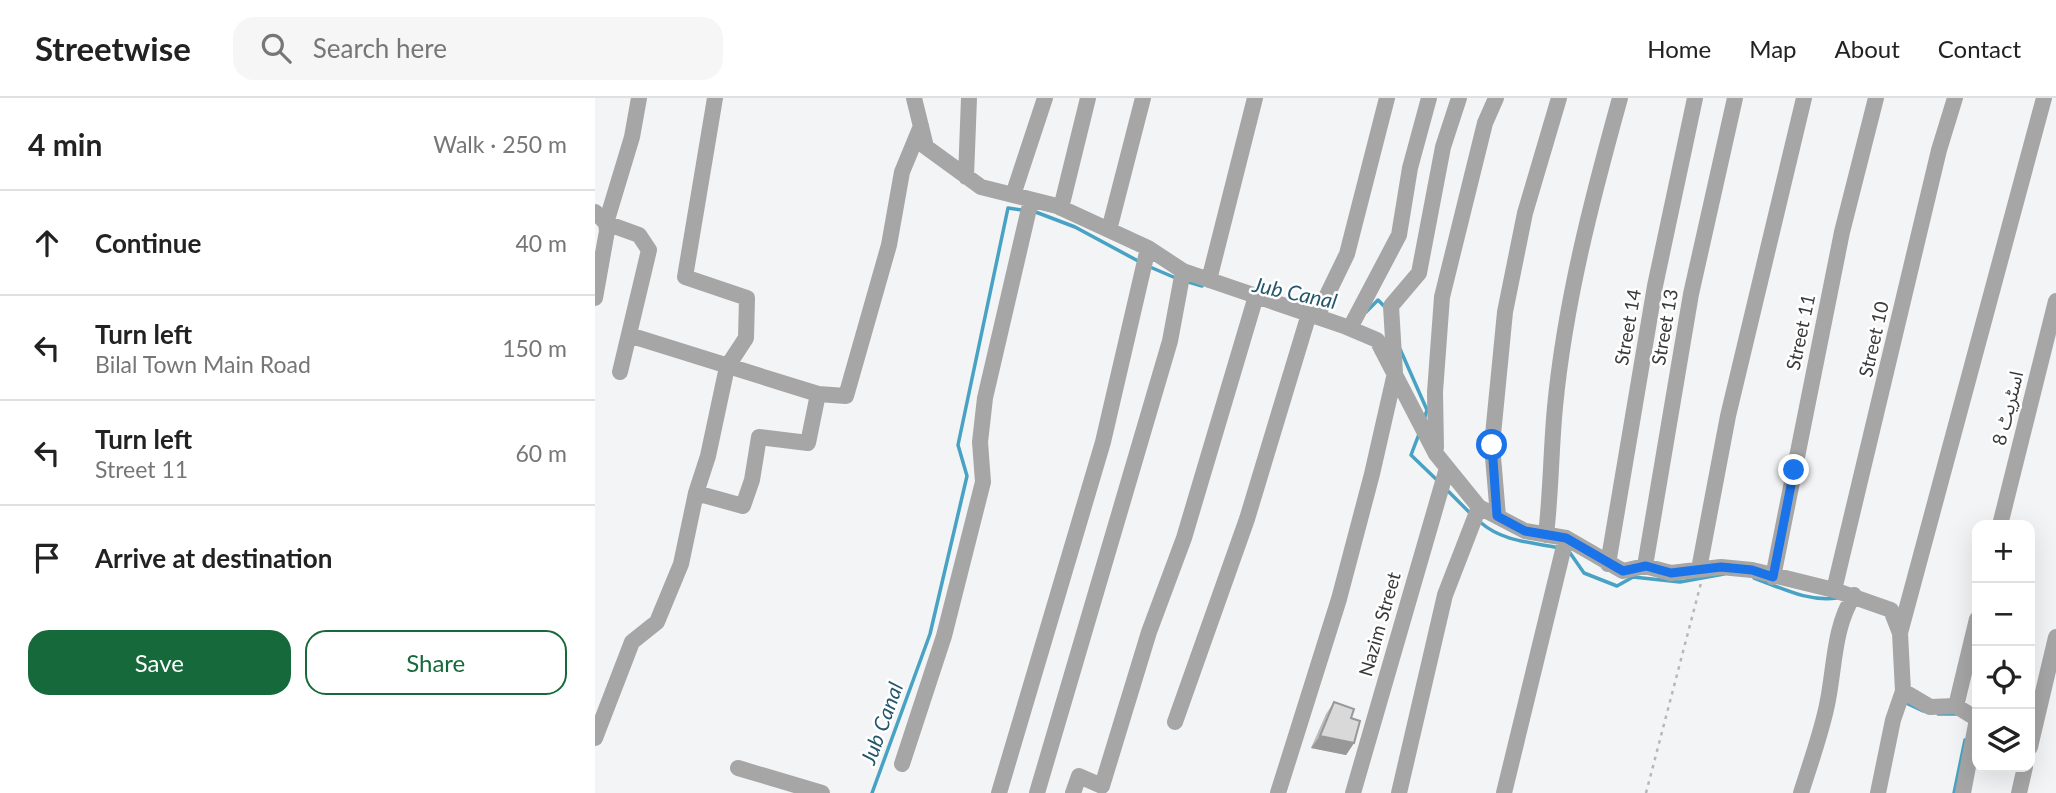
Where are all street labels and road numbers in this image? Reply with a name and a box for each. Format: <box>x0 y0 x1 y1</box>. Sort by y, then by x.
street label: Street 14 <box>1609 287 1645 367</box>
street label: Street 13 <box>1646 287 1682 367</box>
street label: Street 11 <box>1781 292 1819 372</box>
street label: Street 10 <box>1853 299 1893 379</box>
street label: اسٹریٹ 8 <box>1987 368 2028 448</box>
street label: Nazim Street <box>1353 569 1405 679</box>

